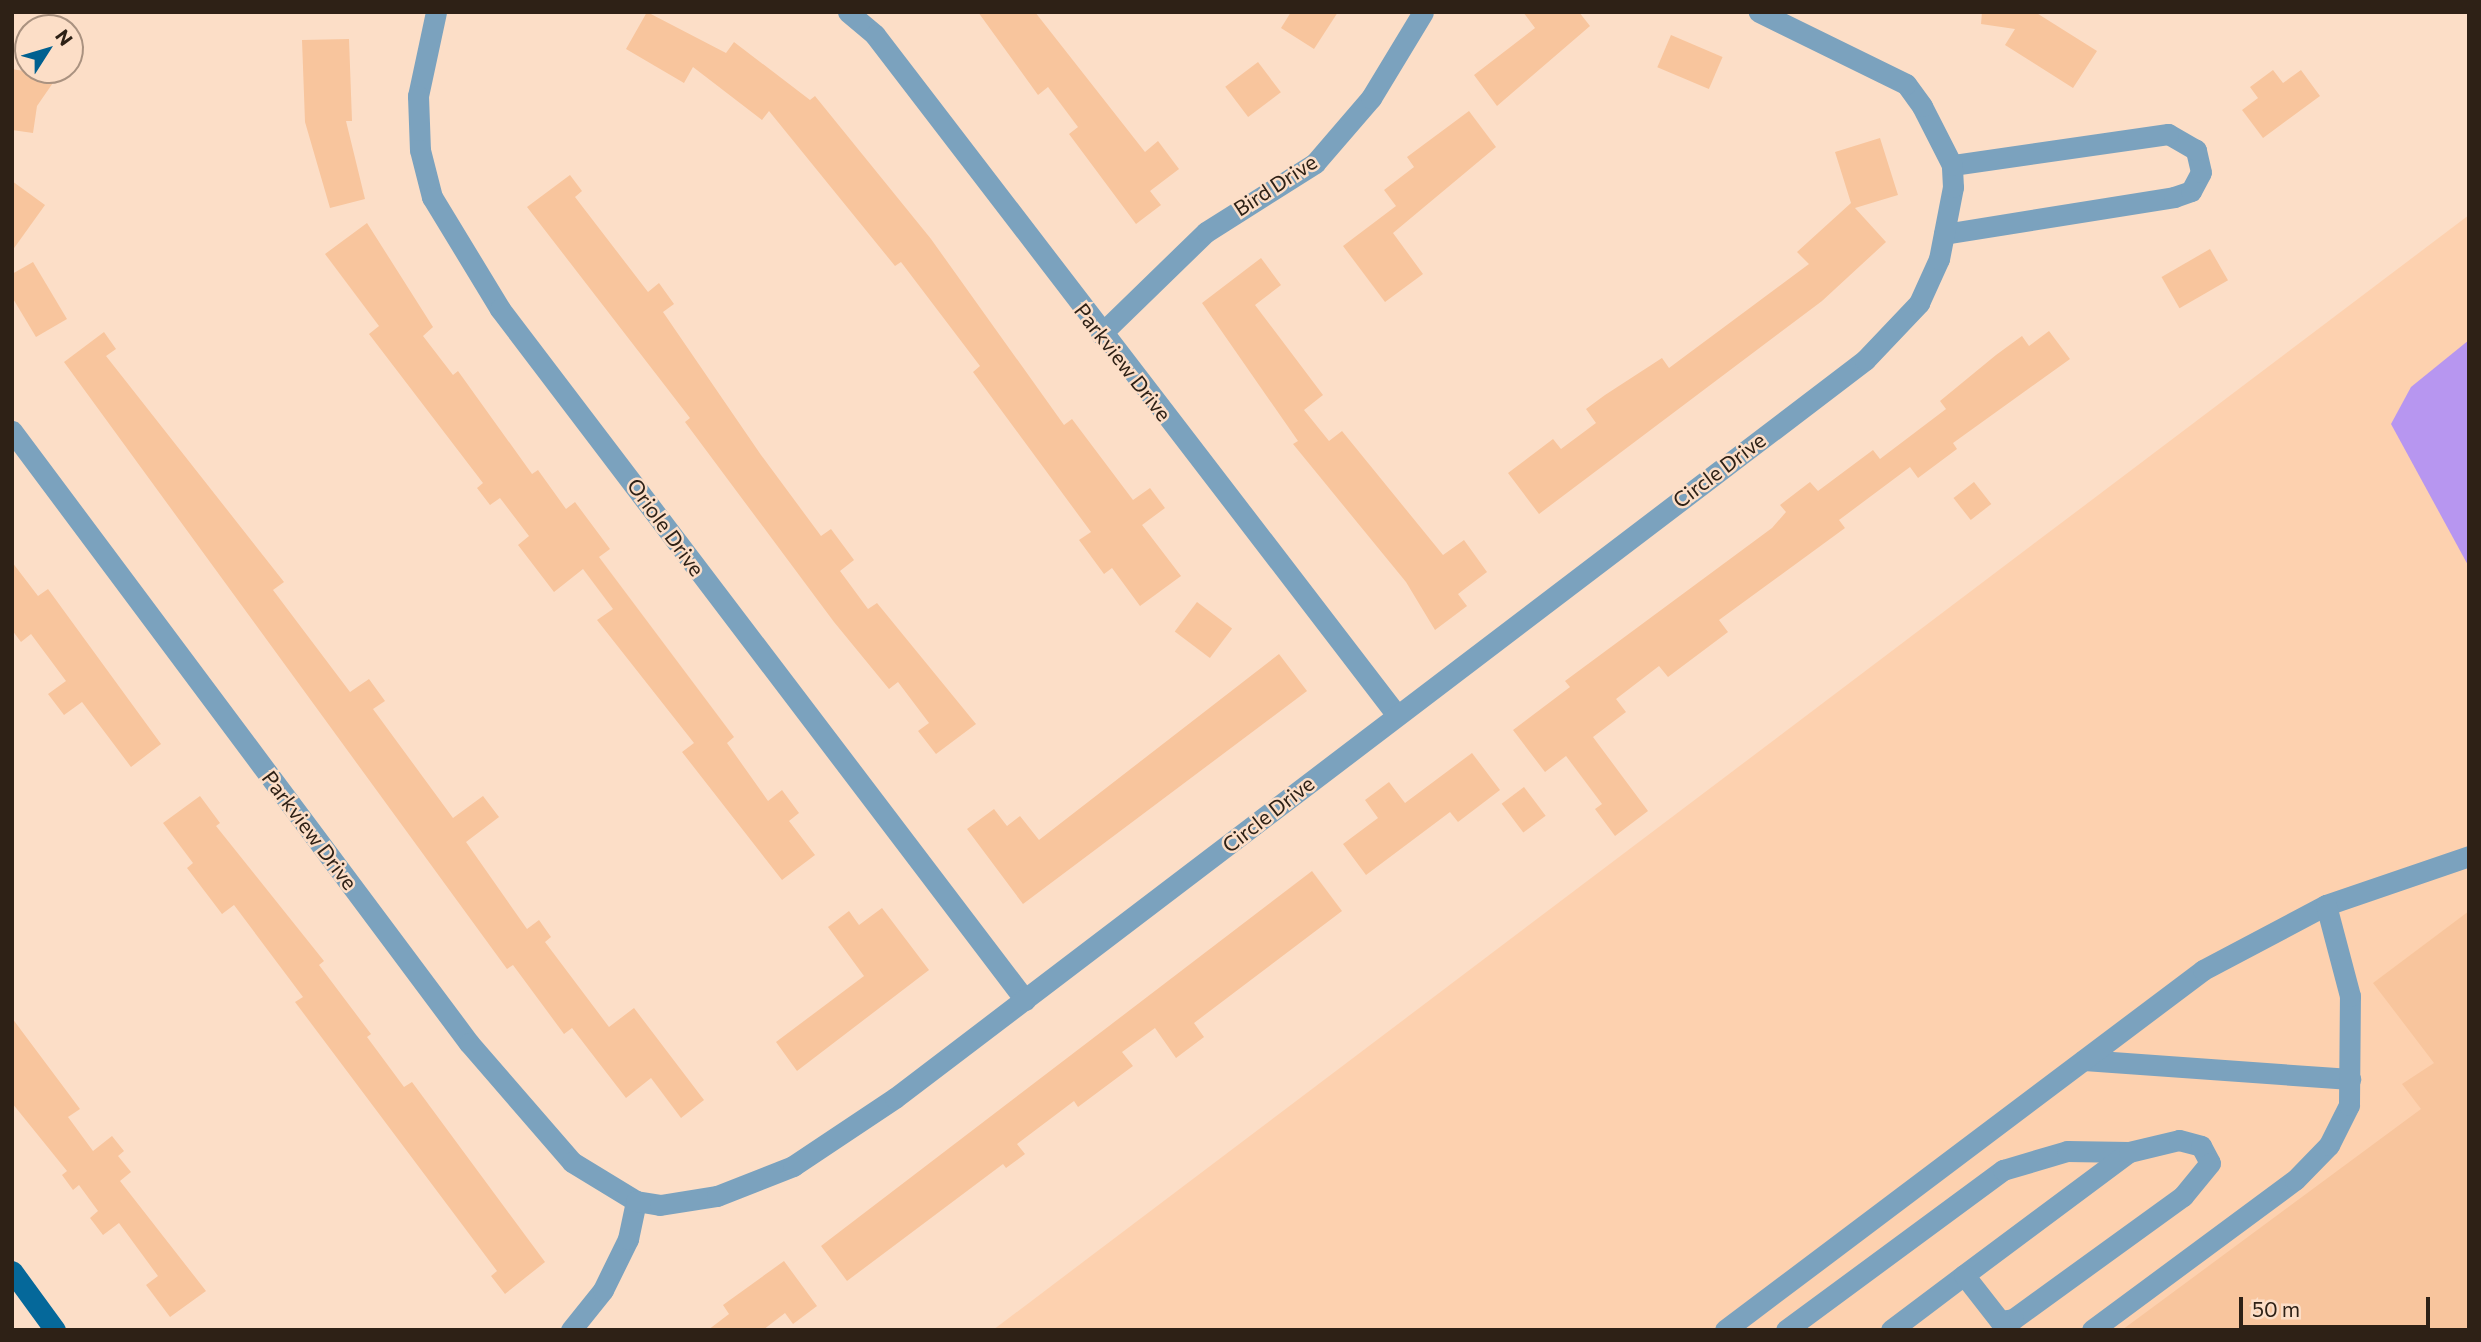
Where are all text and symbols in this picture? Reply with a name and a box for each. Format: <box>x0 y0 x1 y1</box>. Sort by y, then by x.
north arrow <box>14 14 84 84</box>
text: N <box>51 25 78 50</box>
street label: Bird Drive <box>1229 149 1321 221</box>
street label: Parkview Drive <box>1069 298 1177 426</box>
street label: Circle Drive <box>1668 427 1770 513</box>
street label: Oriole Drive <box>622 473 710 581</box>
street label: Parkview Drive <box>257 766 363 894</box>
street label: Circle Drive <box>1217 770 1319 858</box>
scale bar <box>2243 1282 2434 1326</box>
text: 50 m <box>2252 1296 2300 1321</box>

